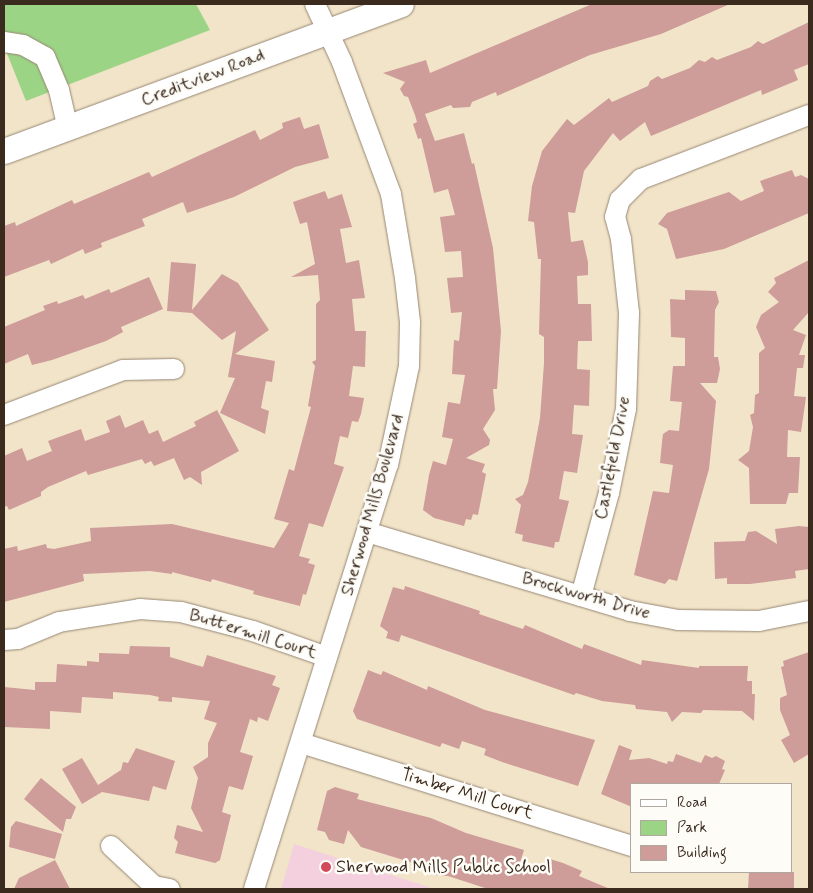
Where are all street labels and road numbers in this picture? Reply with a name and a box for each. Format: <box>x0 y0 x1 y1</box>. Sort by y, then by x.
street label: Creditview Road <box>139 45 267 111</box>
street label: Castlefield Drive <box>591 395 635 521</box>
street label: Sherwood Mills Boulevard <box>337 411 409 599</box>
street label: Brockworth Drive <box>519 567 653 625</box>
street label: Buttermill Court <box>187 604 319 664</box>
street label: Timber Mill Court <box>399 764 535 824</box>

